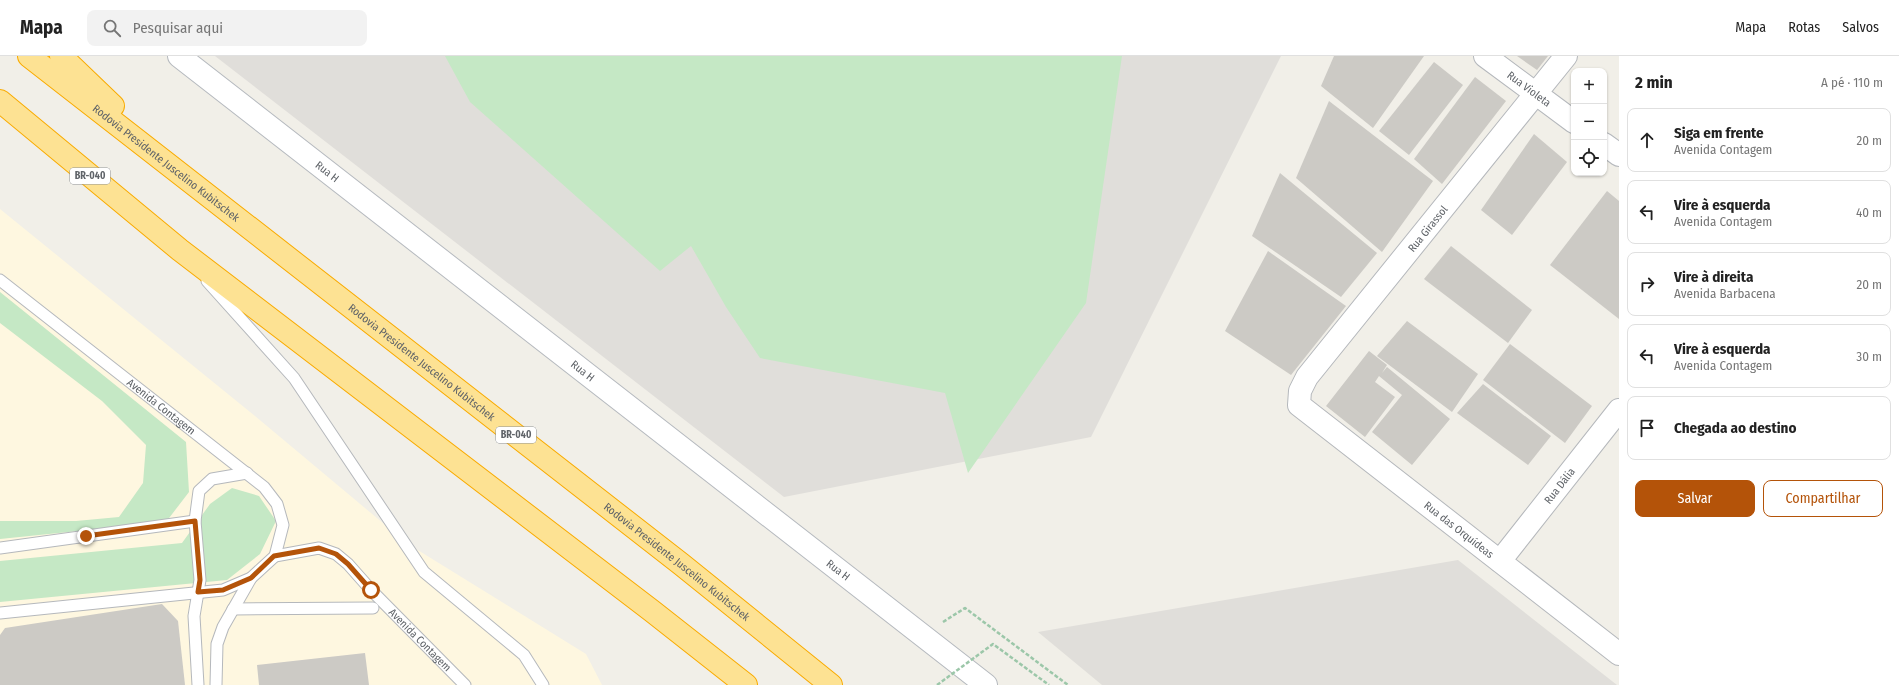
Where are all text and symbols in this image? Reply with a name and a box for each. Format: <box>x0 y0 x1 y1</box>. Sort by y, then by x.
search box <box>87 10 367 46</box>
text: Mapa <box>20 16 63 39</box>
icon: search <box>101 17 123 39</box>
text: Pesquisar aqui <box>133 19 223 37</box>
text: Mapa <box>1735 19 1766 36</box>
text: Rotas <box>1788 19 1820 36</box>
text: Salvos <box>1842 19 1879 36</box>
street label: Rua Violeta <box>1505 68 1554 109</box>
map controls <box>1571 68 1607 176</box>
button: + <box>1571 68 1607 104</box>
text: 2 min <box>1635 72 1673 93</box>
text: A pé · 110 m <box>1821 75 1883 90</box>
street label: Rodovia Presidente Juscelino Kubitschek <box>90 102 243 225</box>
button: − <box>1571 104 1607 140</box>
text: Siga em frente <box>1674 124 1764 142</box>
icon: ahead <box>1636 129 1658 151</box>
text: 20 m <box>1856 133 1882 148</box>
button: locate <box>1571 140 1607 176</box>
text: Avenida Contagem <box>1674 142 1772 157</box>
street label: Rua H <box>313 158 342 185</box>
road number: BR-040 <box>70 168 110 184</box>
text: Vire à esquerda <box>1674 196 1771 214</box>
icon: left <box>1636 201 1658 223</box>
street label: Rua Girassol <box>1405 203 1451 255</box>
text: 40 m <box>1856 205 1882 220</box>
text: Avenida Contagem <box>1674 214 1772 229</box>
text: Vire à direita <box>1674 268 1753 286</box>
icon: right <box>1636 273 1658 295</box>
text: 20 m <box>1856 277 1882 292</box>
text: Avenida Barbacena <box>1674 286 1776 301</box>
street label: Rodovia Presidente Juscelino Kubitschek <box>346 301 498 424</box>
text: Vire à esquerda <box>1674 340 1771 358</box>
icon: left <box>1636 345 1658 367</box>
text: 30 m <box>1856 349 1882 364</box>
street label: Rua H <box>568 358 597 384</box>
text: Avenida Contagem <box>1674 358 1772 373</box>
street label: Avenida Contagem <box>125 376 198 437</box>
icon: arrive <box>1636 417 1658 439</box>
text: Chegada ao destino <box>1674 419 1796 437</box>
road number: BR-040 <box>496 427 536 443</box>
street label: Rua Dália <box>1541 465 1578 506</box>
button: Salvar <box>1635 480 1755 517</box>
button: Compartilhar <box>1763 480 1883 517</box>
street label: Rua das Orquídeas <box>1422 499 1497 561</box>
street label: Rodovia Presidente Juscelino Kubitschek <box>601 500 753 624</box>
route end <box>77 527 95 545</box>
street label: Rua H <box>824 557 853 583</box>
route start <box>362 581 380 599</box>
street label: Avenida Contagem <box>386 606 454 674</box>

